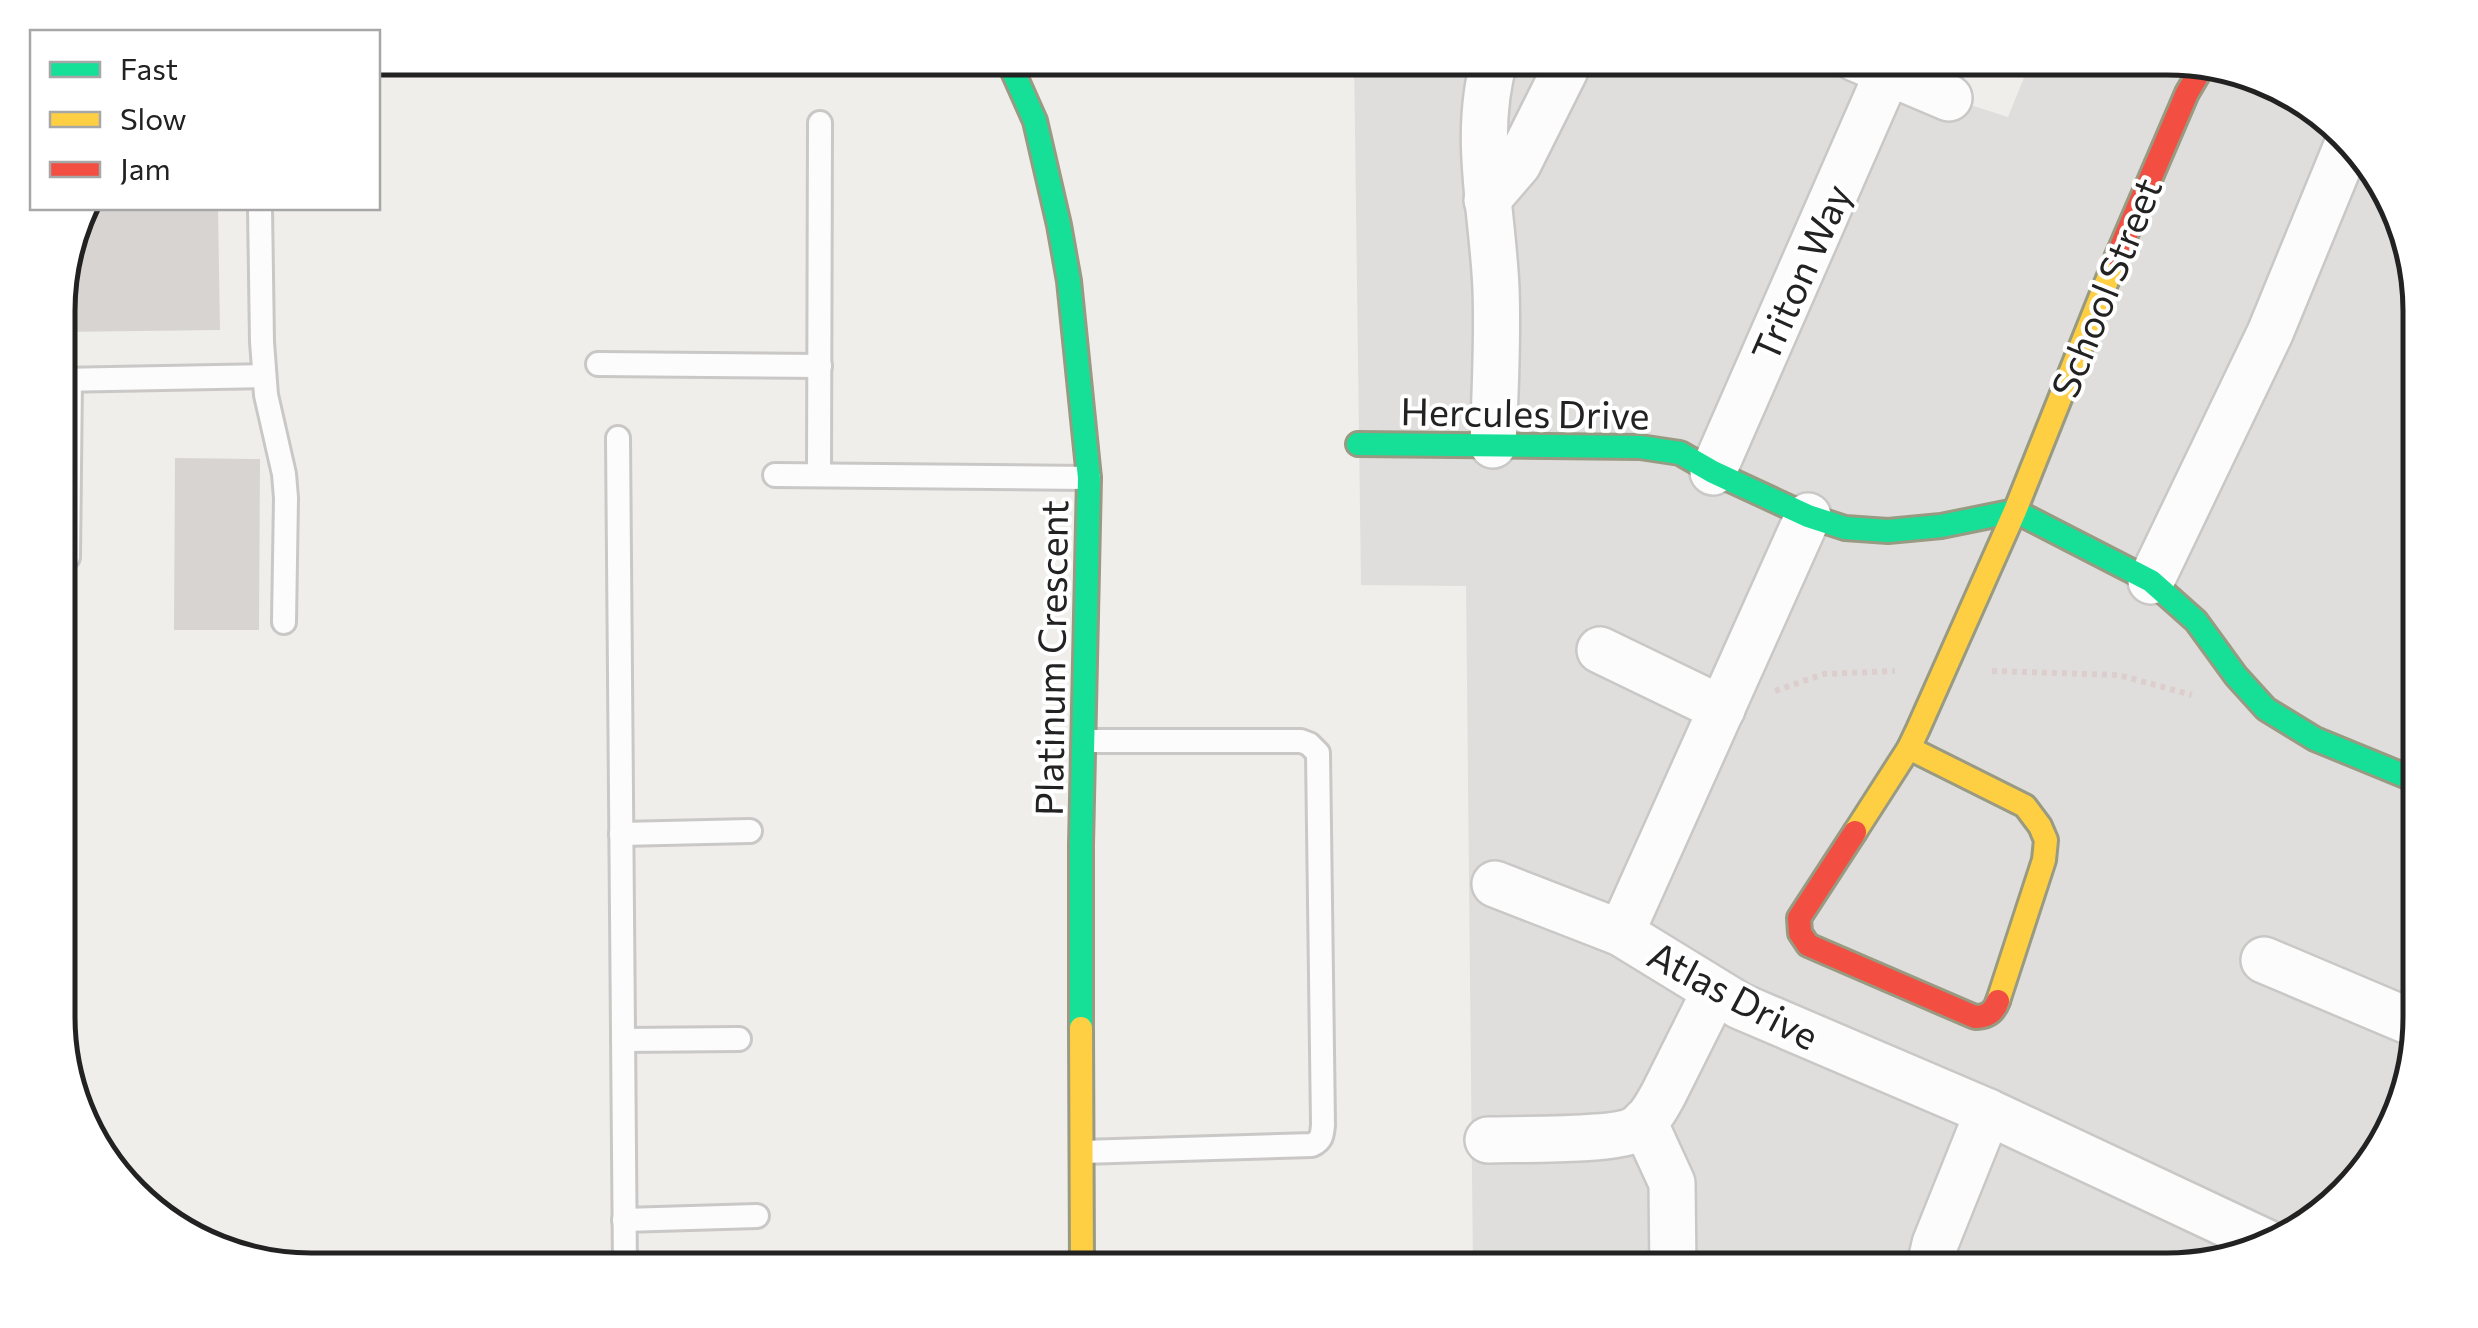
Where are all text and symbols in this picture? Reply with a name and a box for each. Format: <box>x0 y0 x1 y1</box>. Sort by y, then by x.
legend <box>30 30 380 210</box>
text: Fast <box>120 49 178 86</box>
text: Slow <box>120 99 187 136</box>
text: Jam <box>120 149 171 186</box>
street label: School Street <box>2040 170 2170 404</box>
street label: Triton Way <box>1740 176 1860 368</box>
street label: Hercules Drive <box>1400 386 1650 438</box>
street label: Platinum Crescent <box>1024 499 1076 817</box>
street label: Atlas Drive <box>1641 930 1827 1058</box>

